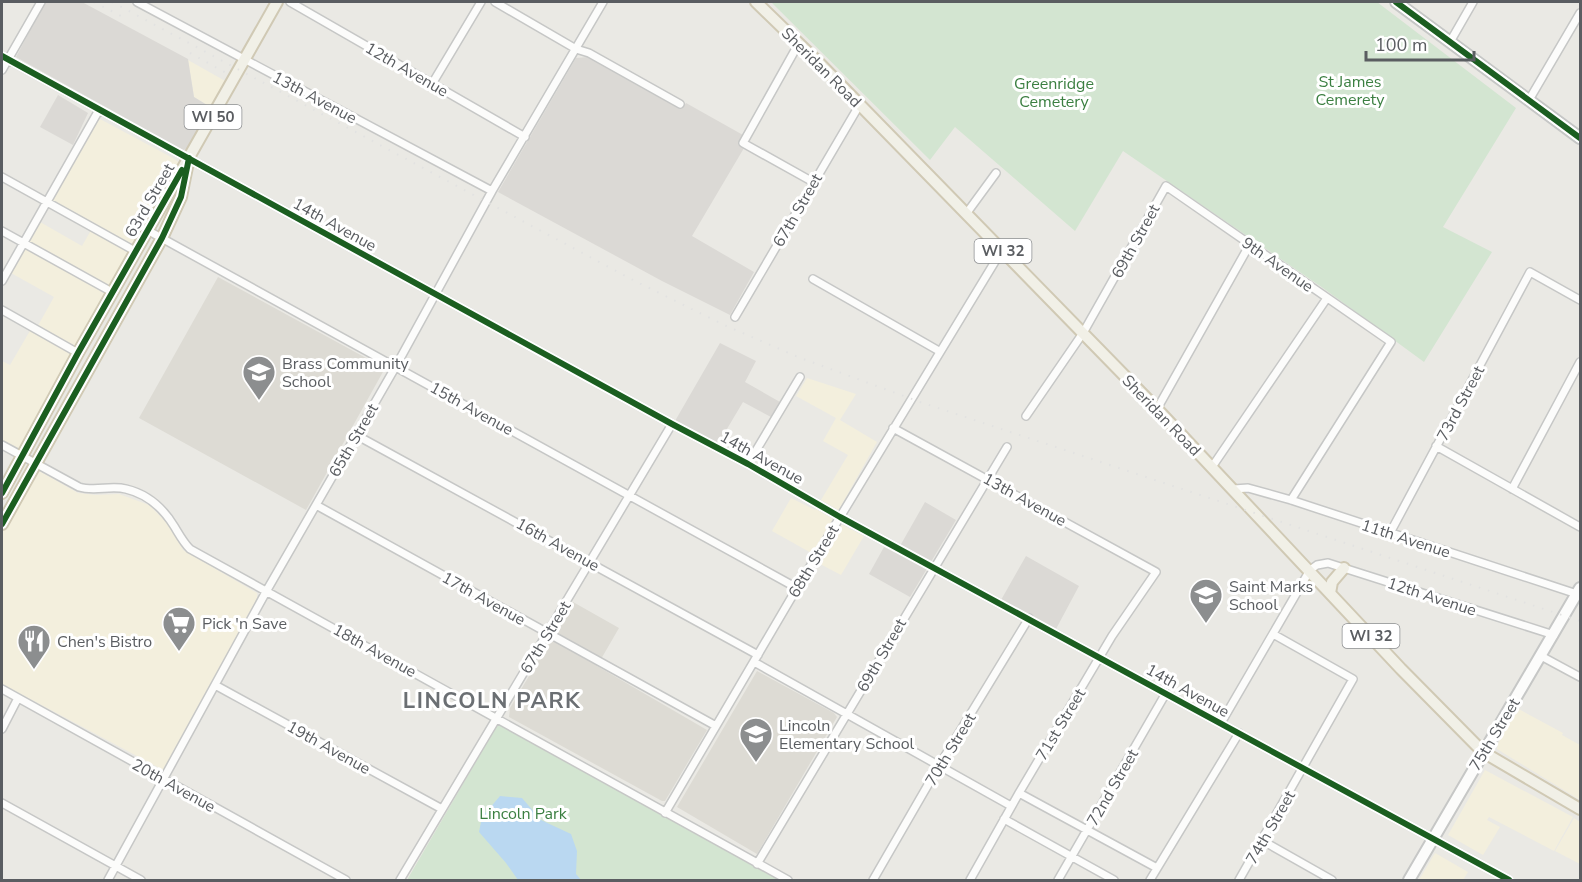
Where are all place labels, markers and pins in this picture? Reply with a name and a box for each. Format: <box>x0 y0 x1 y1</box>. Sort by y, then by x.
place label: Brass Community School <box>282 353 409 393</box>
school or university icon: Brass Community School <box>241 354 277 401</box>
place label: Saint Marks School <box>1229 576 1313 616</box>
school or university icon: Saint Marks School <box>1188 577 1224 624</box>
supermarket icon: Pick 'n Save <box>161 605 197 652</box>
place label: Pick 'n Save <box>202 613 287 635</box>
restaurant icon: Chen's Bistro <box>16 623 52 670</box>
place label: Chen's Bistro <box>57 631 152 653</box>
place label: Lincoln Elementary School <box>779 715 915 755</box>
school or university icon: Lincoln Elementary School <box>738 716 774 763</box>

